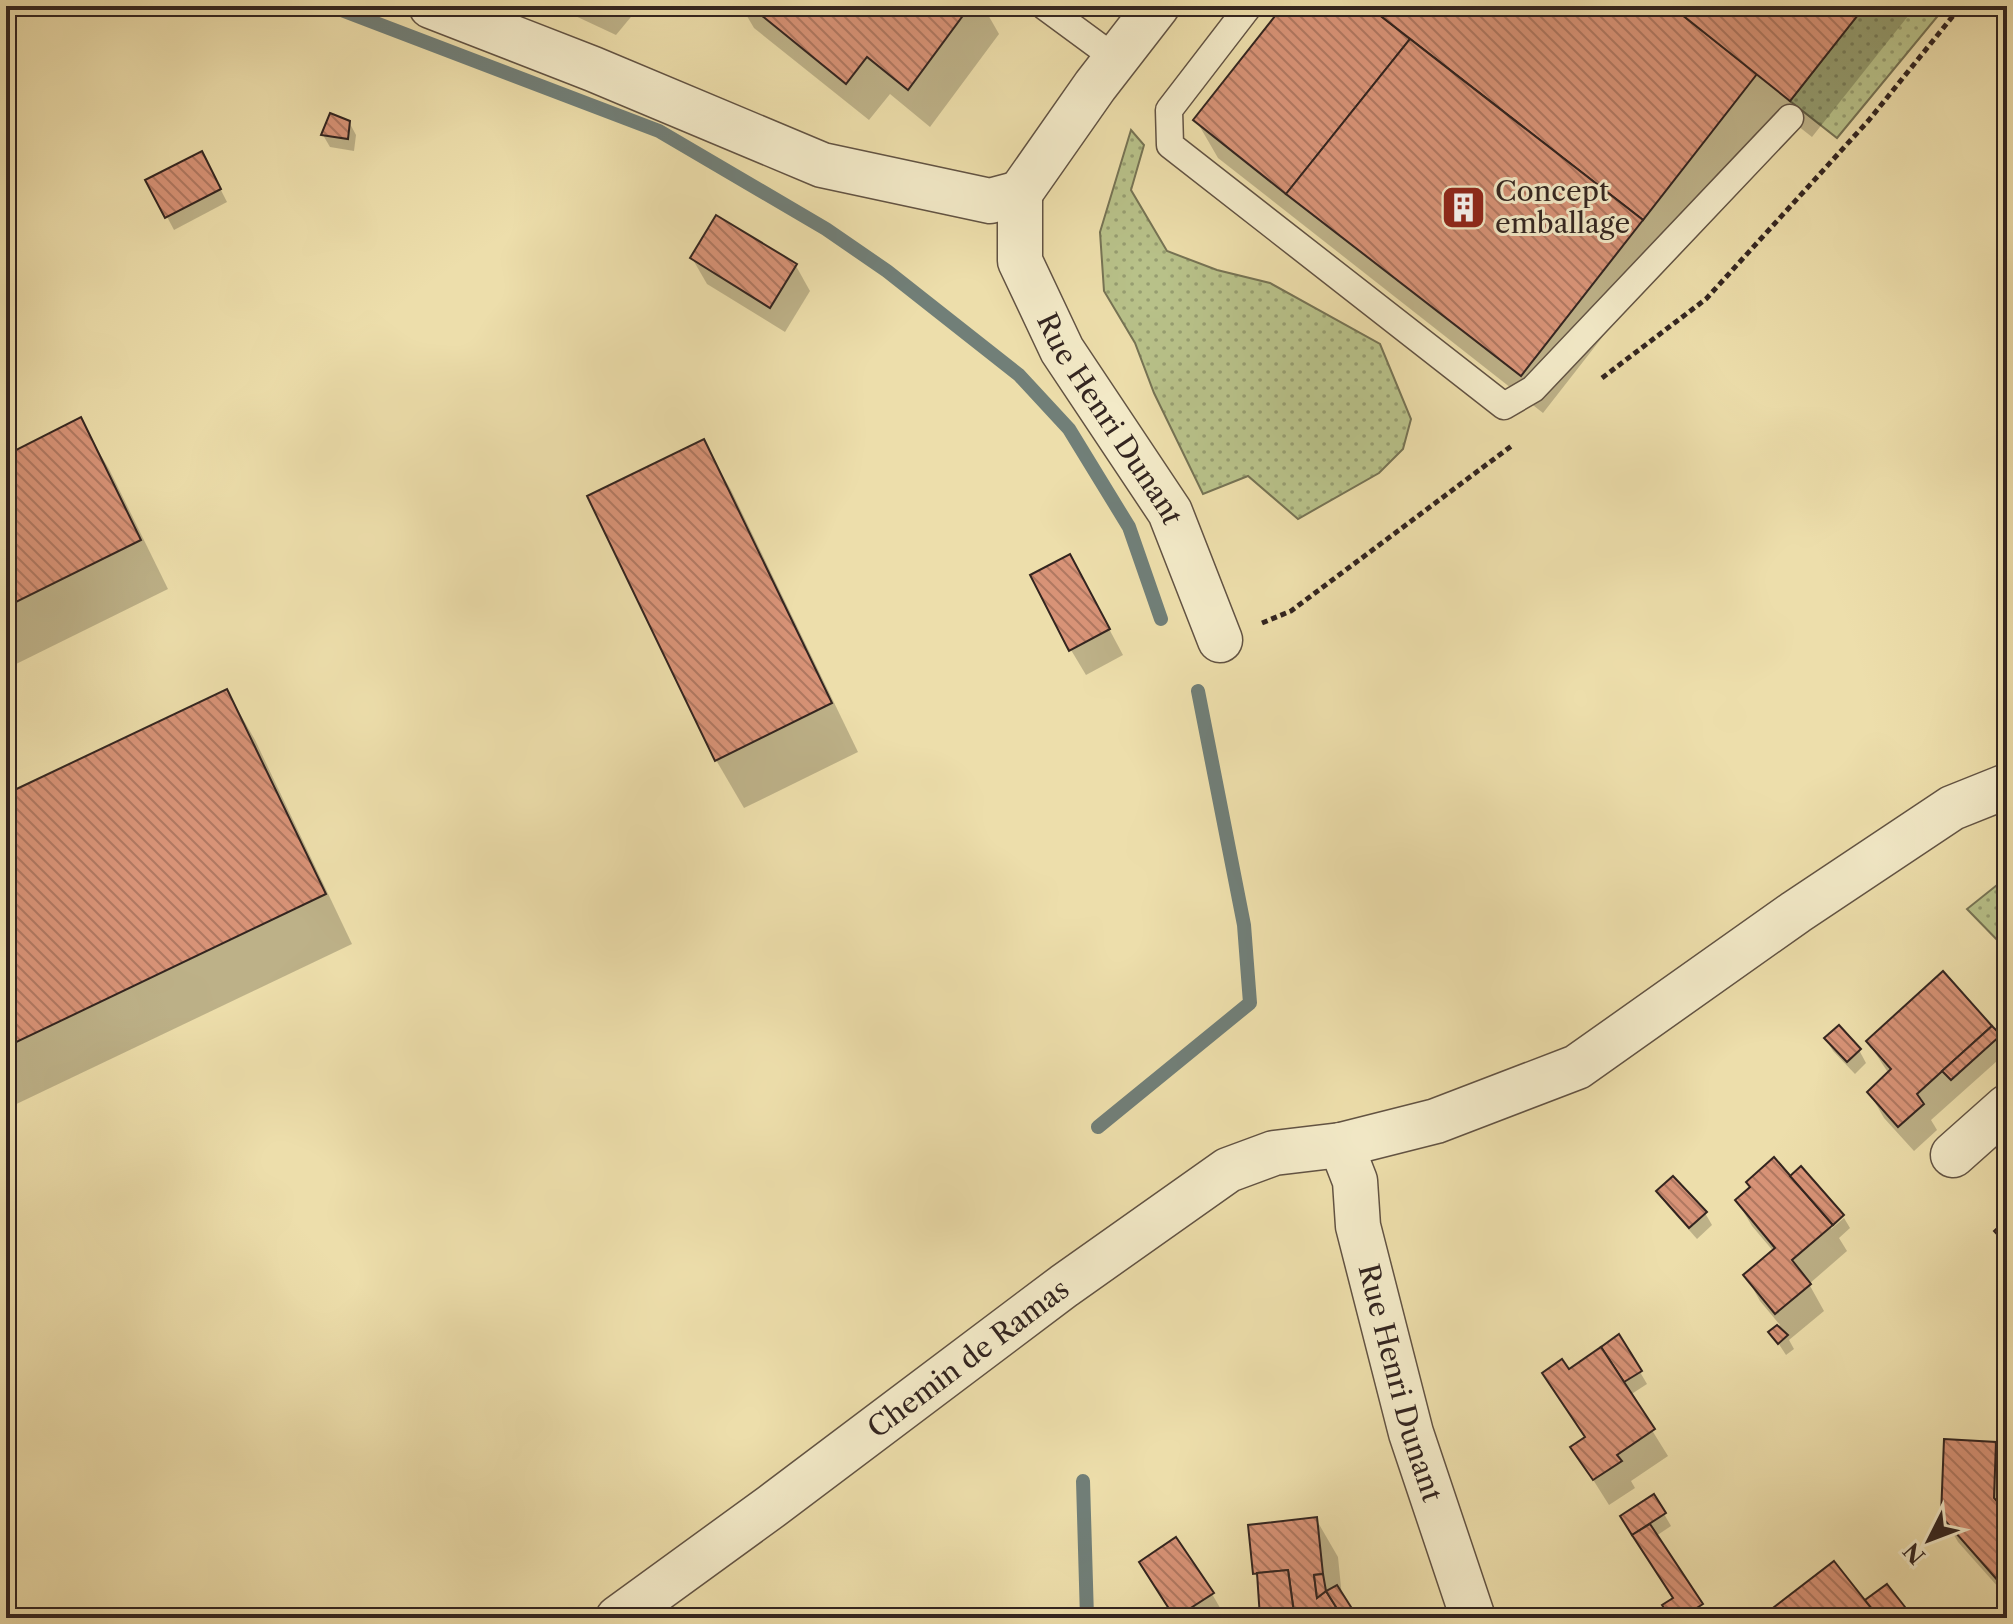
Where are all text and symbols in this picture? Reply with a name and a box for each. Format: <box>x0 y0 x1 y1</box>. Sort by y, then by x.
place label: Concept emballage <box>1495 174 1630 240</box>
building icon: Concept emballage <box>1440 183 1488 231</box>
street label: Rue Henri Dunant <box>1030 308 1190 529</box>
street label: Rue Henri Dunant <box>1351 1260 1450 1506</box>
street label: Chemin de Ramas <box>861 1272 1075 1445</box>
north arrow <box>1889 1500 1969 1580</box>
text: N <box>1898 1537 1931 1569</box>

